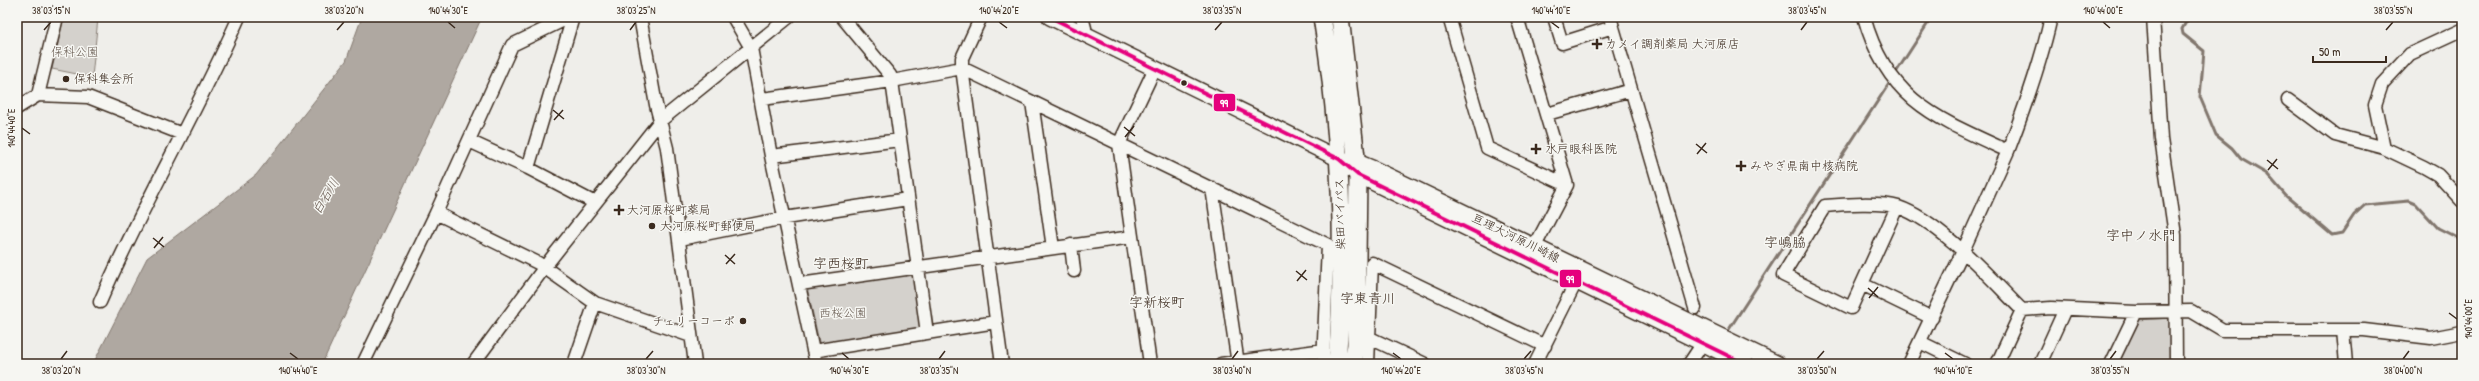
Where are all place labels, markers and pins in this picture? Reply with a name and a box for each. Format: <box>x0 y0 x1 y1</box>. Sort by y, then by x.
place label: カメイ調剤薬局 大河原店 <box>1605 35 1740 52</box>
marker: カメイ調剤薬局 大河原店 <box>1592 39 1602 49</box>
place label: 保科集会所 <box>74 70 134 87</box>
marker: 保科集会所 <box>61 74 71 84</box>
unlabelled marker <box>1179 78 1189 88</box>
place label: 水戸眼科医院 <box>1545 140 1617 157</box>
marker: 水戸眼科医院 <box>1530 143 1542 155</box>
place label: みやぎ県南中核病院 <box>1750 157 1858 174</box>
marker: みやぎ県南中核病院 <box>1735 160 1747 172</box>
place label: 大河原桜町薬局 <box>627 201 711 218</box>
marker: 大河原桜町薬局 <box>614 205 624 215</box>
place label: 大河原桜町郵便局 <box>660 217 756 234</box>
marker: 大河原桜町郵便局 <box>647 221 657 231</box>
place label: チェリーコーポ <box>652 312 735 329</box>
marker: チェリーコーポ <box>738 316 748 326</box>

